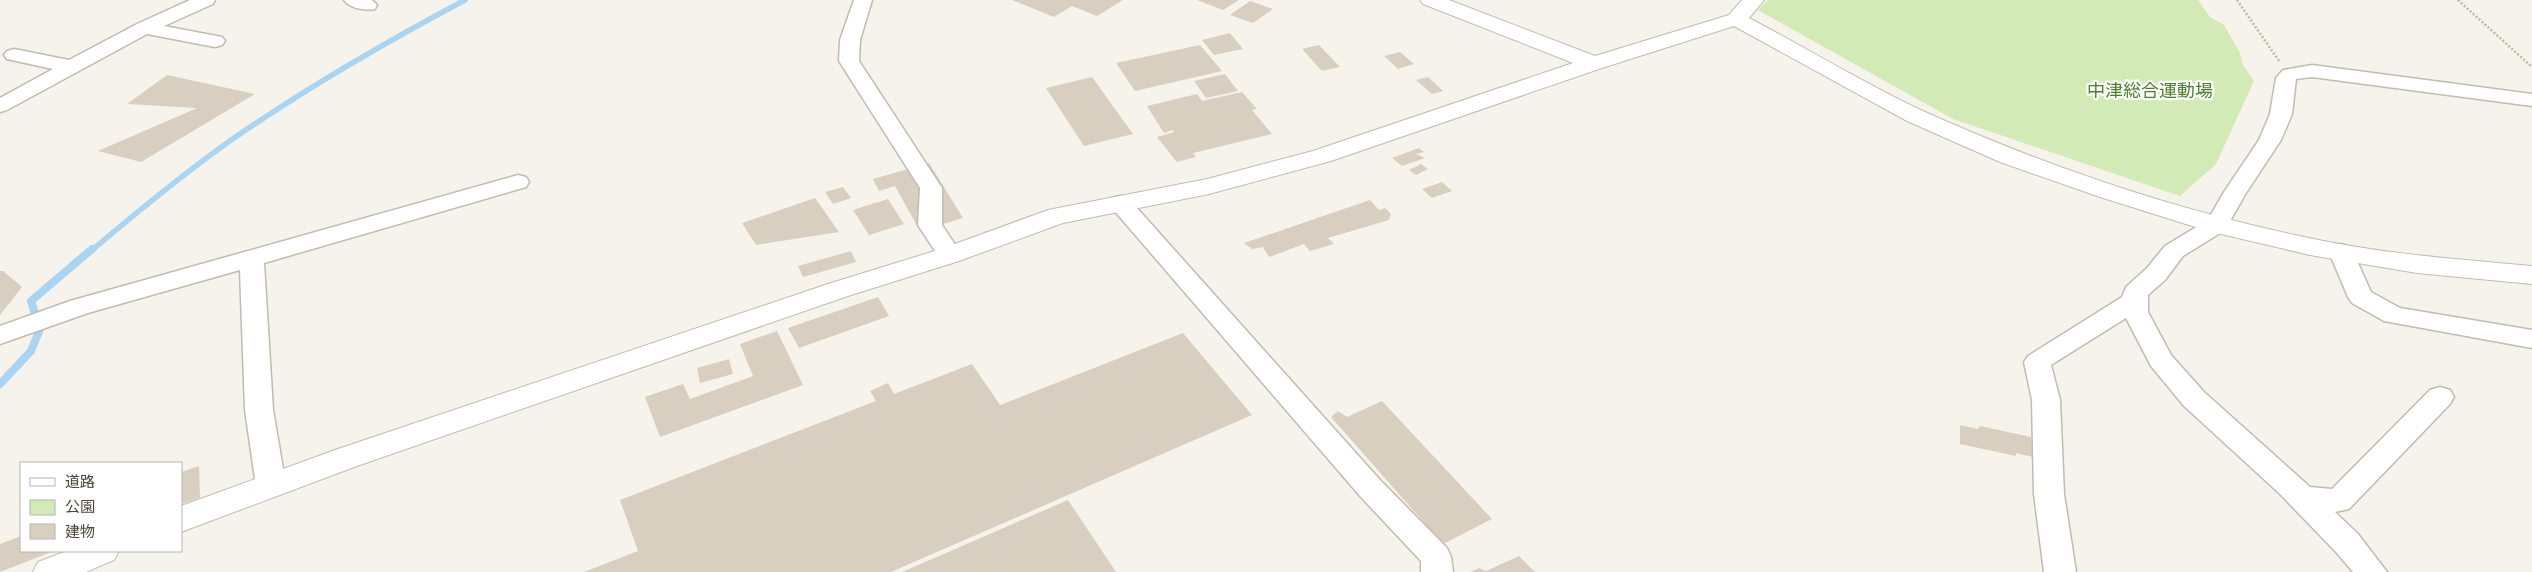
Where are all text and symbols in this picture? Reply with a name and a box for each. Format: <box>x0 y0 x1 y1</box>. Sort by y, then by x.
park label: 中津総合運動場 <box>2087 80 2213 102</box>
legend <box>20 462 182 552</box>
text: 道路 <box>65 473 95 491</box>
text: 公園 <box>65 498 95 516</box>
text: 建物 <box>65 523 95 541</box>

